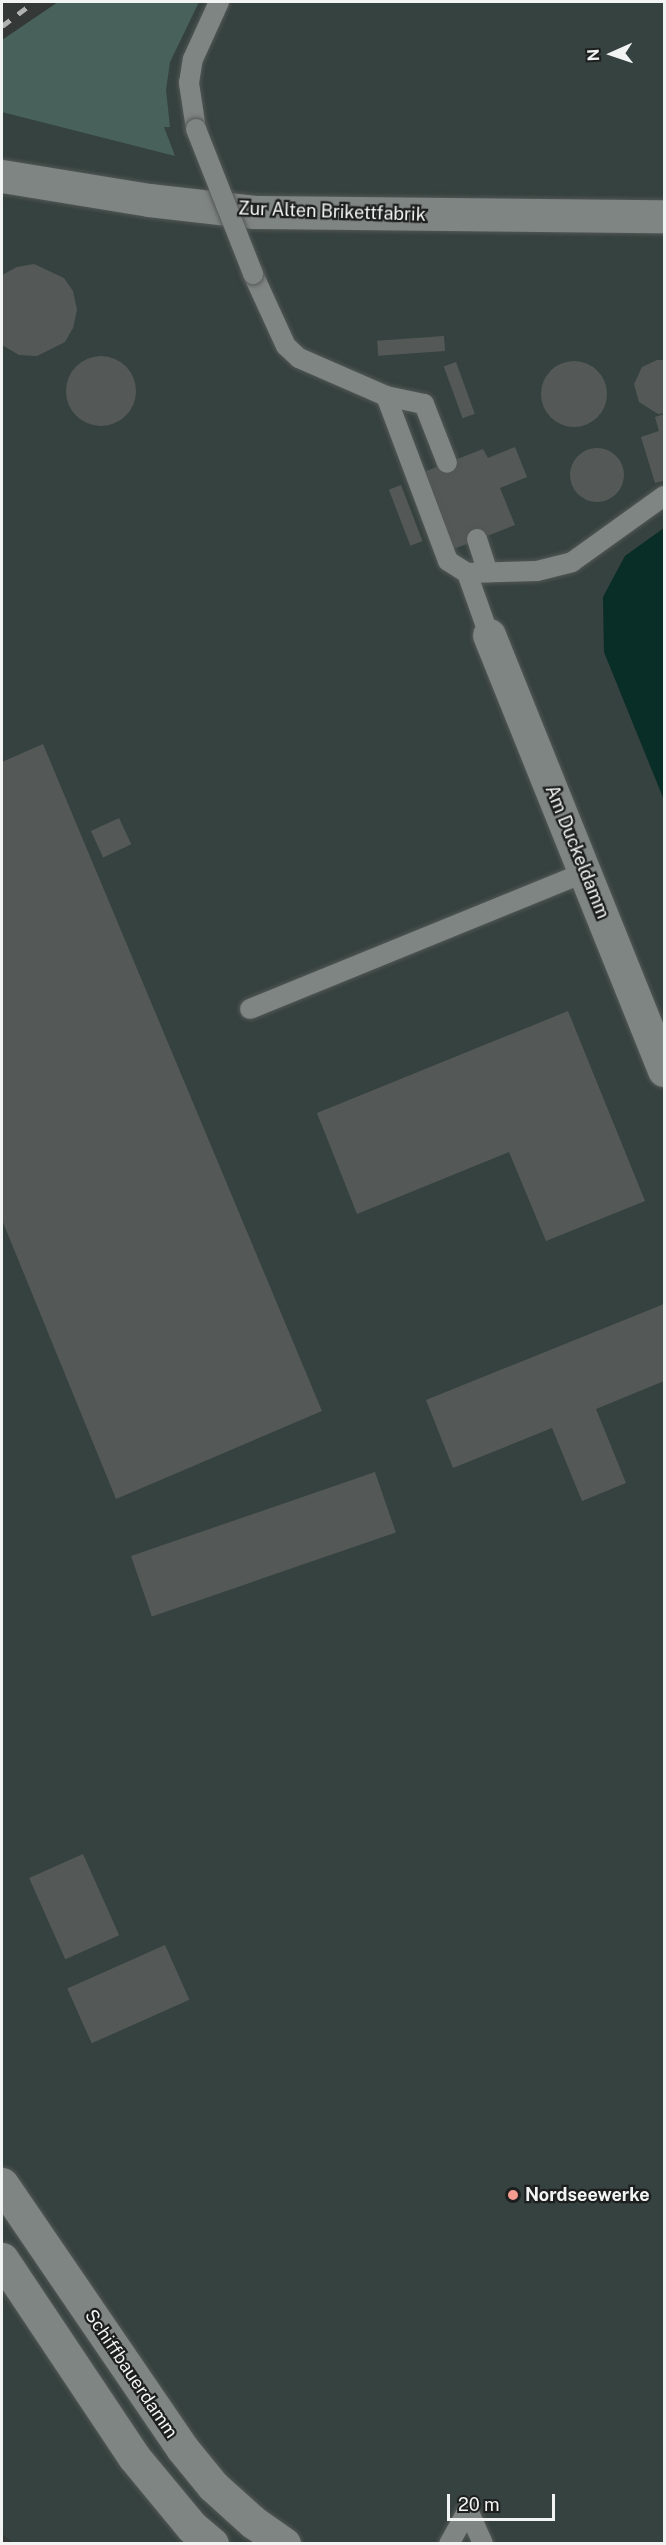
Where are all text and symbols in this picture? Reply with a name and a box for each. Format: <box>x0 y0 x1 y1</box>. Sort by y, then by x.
north arrow <box>582 24 642 84</box>
text: N <box>584 48 603 62</box>
street label: Zur Alten Brikettfabrik <box>238 198 426 226</box>
street label: Am Duckeldamm <box>540 782 614 922</box>
place label: Nordseewerke <box>525 2184 650 2206</box>
marker: Nordseewerke <box>506 2188 520 2202</box>
street label: Schiffbauerdamm <box>80 2306 182 2442</box>
scale bar <box>450 2482 558 2520</box>
text: 20 m <box>458 2494 500 2515</box>

